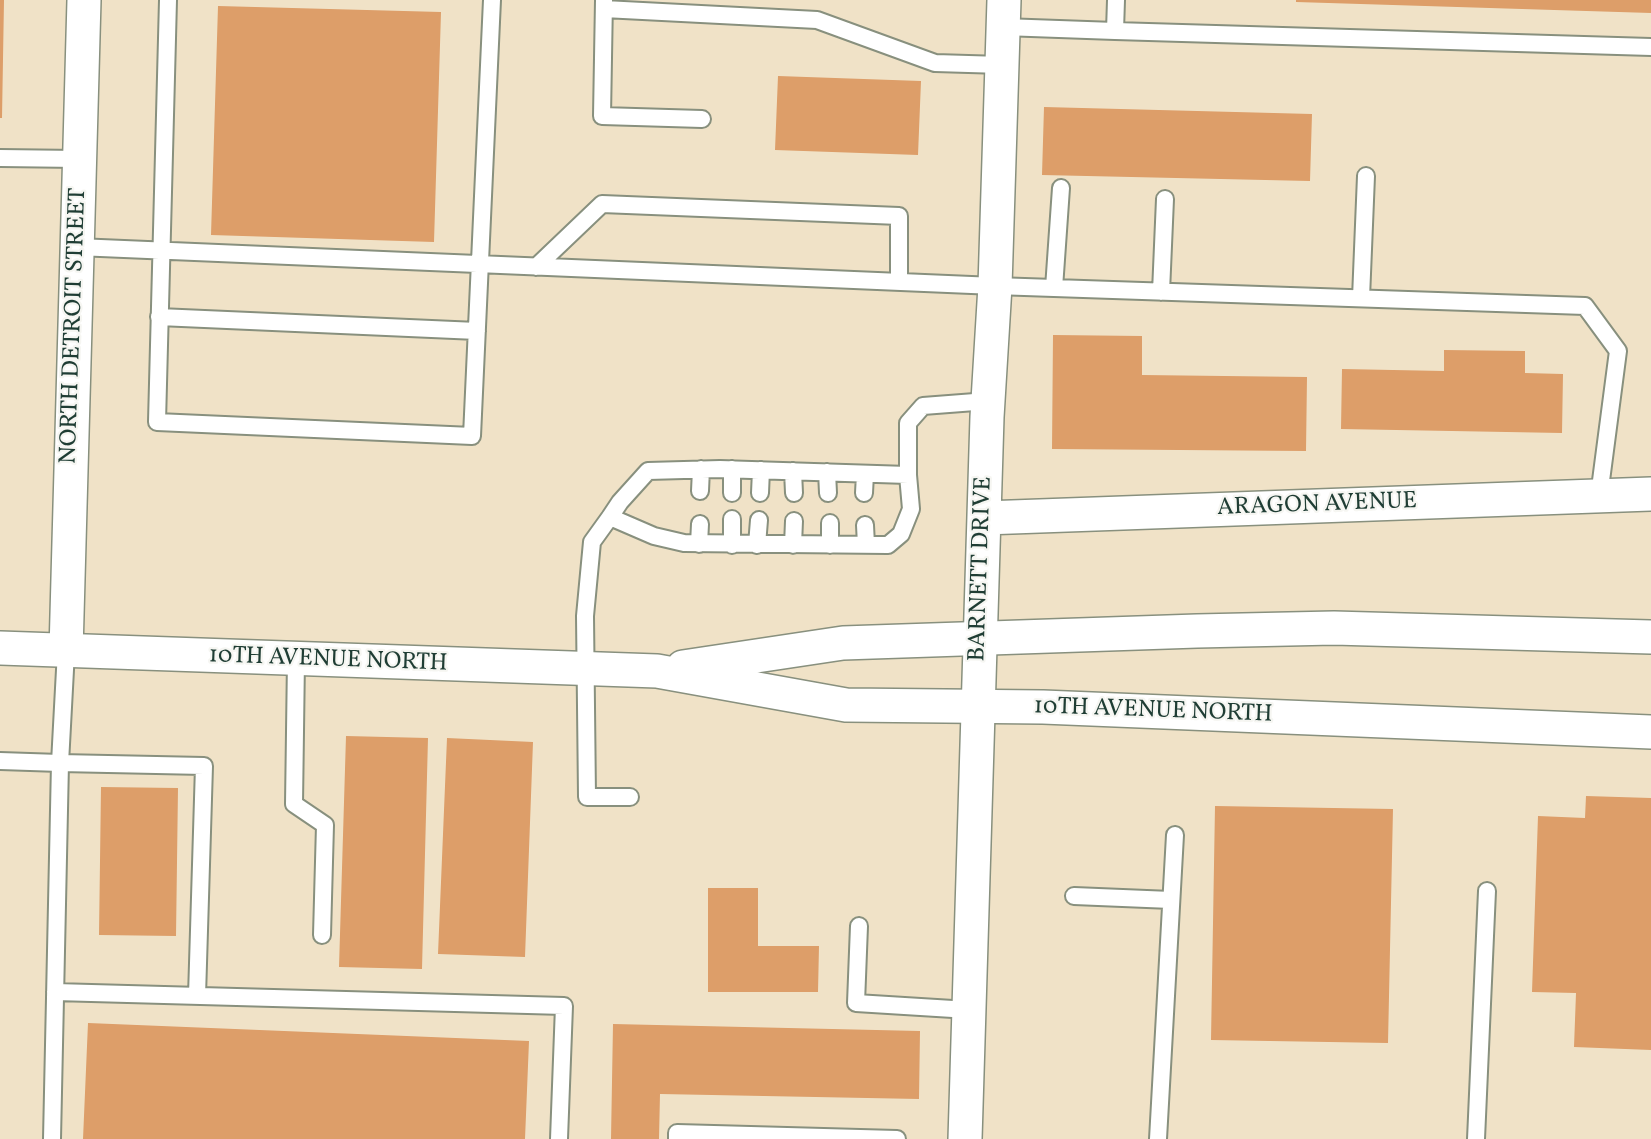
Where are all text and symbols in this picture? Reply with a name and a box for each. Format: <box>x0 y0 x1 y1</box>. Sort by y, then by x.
street label: NORTH DETROIT STREET <box>56 187 94 465</box>
street label: BARNETT DRIVE <box>964 476 1000 662</box>
street label: ARAGON AVENUE <box>1217 488 1417 524</box>
street label: 10TH AVENUE NORTH <box>208 642 448 680</box>
street label: 10TH AVENUE NORTH <box>1033 693 1273 731</box>

